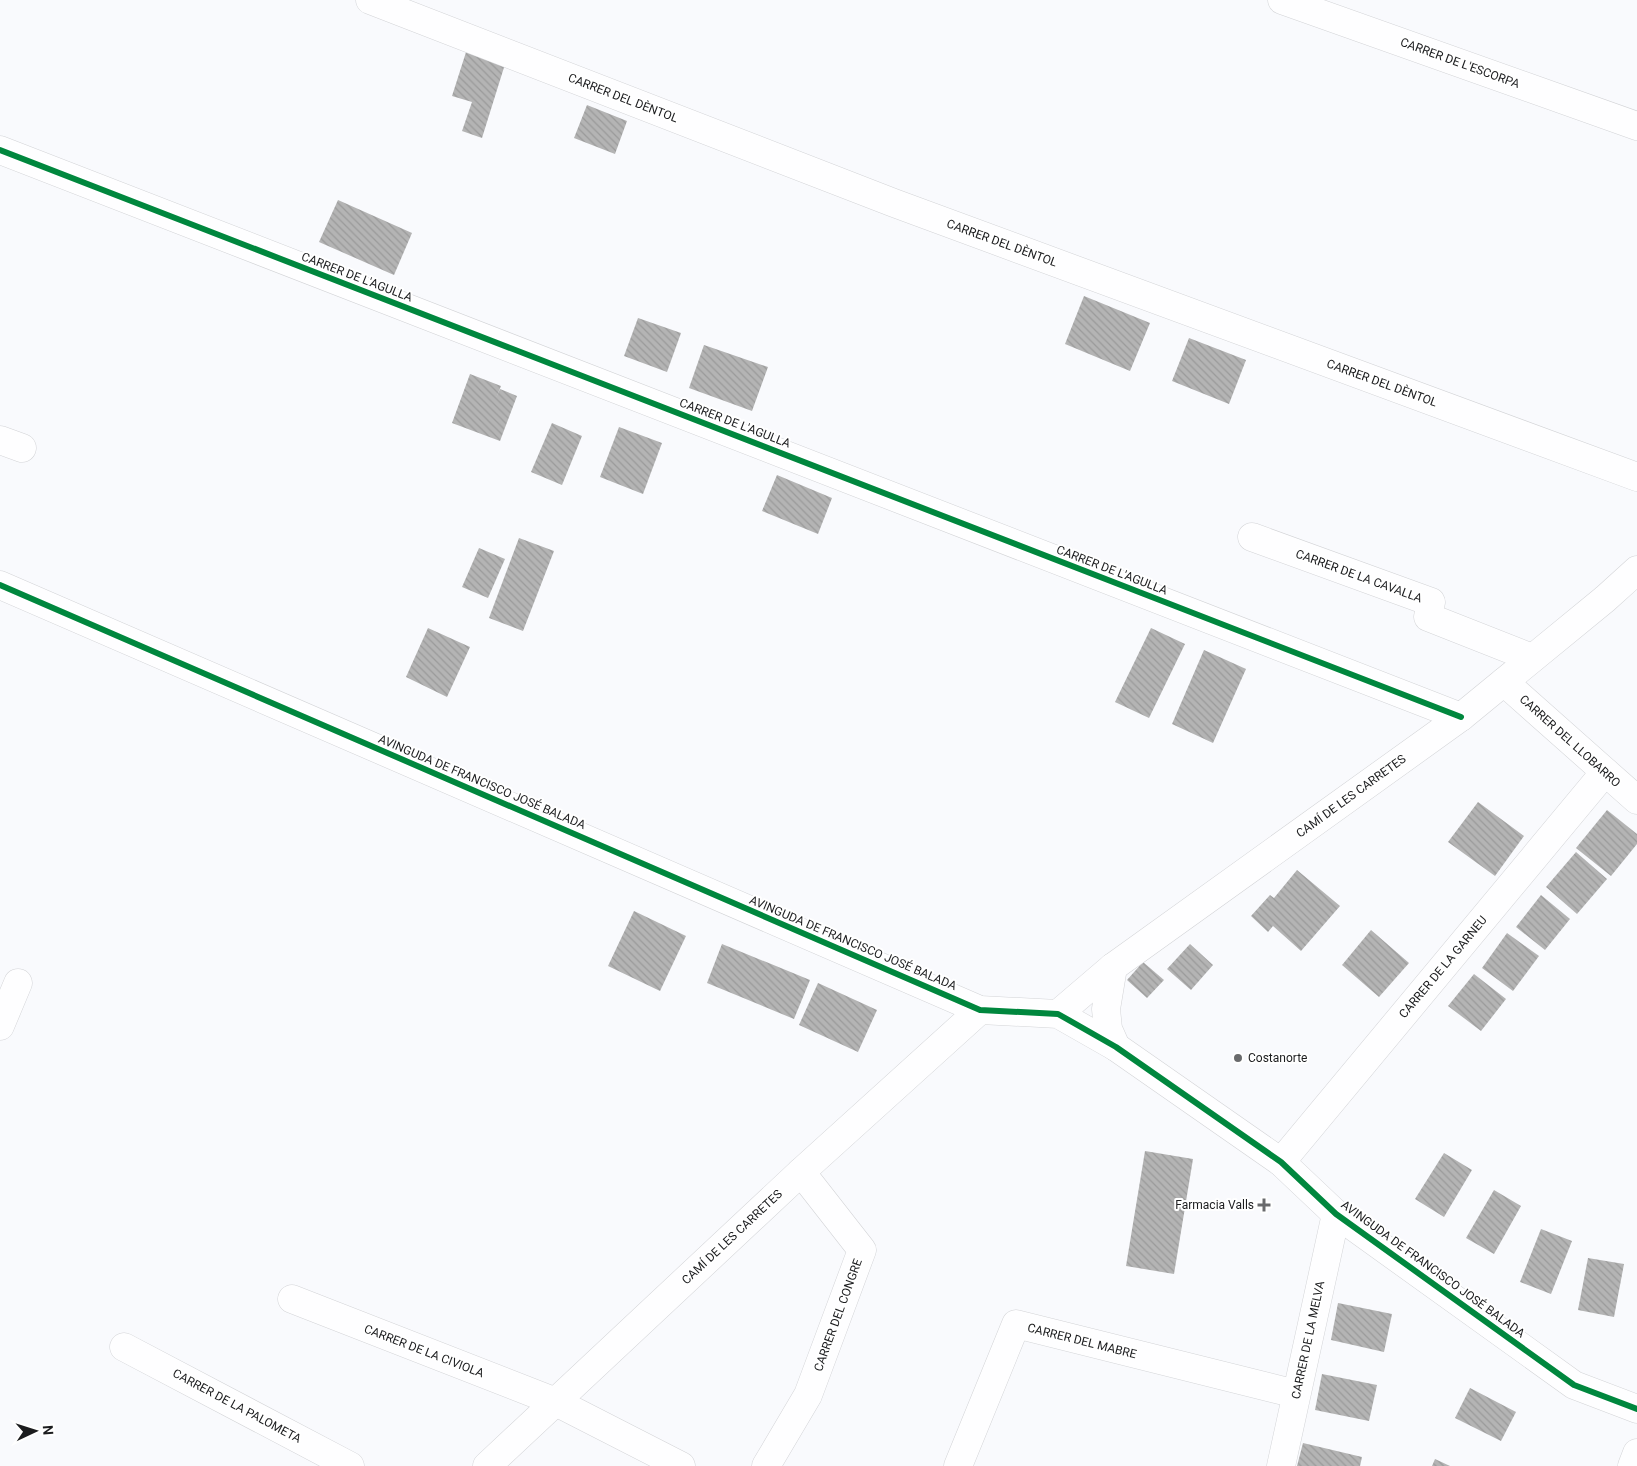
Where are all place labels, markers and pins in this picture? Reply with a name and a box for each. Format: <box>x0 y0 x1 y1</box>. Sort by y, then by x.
place label: Costanorte <box>1248 1051 1307 1065</box>
marker: Costanorte <box>1232 1052 1244 1064</box>
place label: Farmacia Valls <box>1175 1198 1254 1212</box>
marker: Farmacia Valls <box>1258 1199 1270 1211</box>

